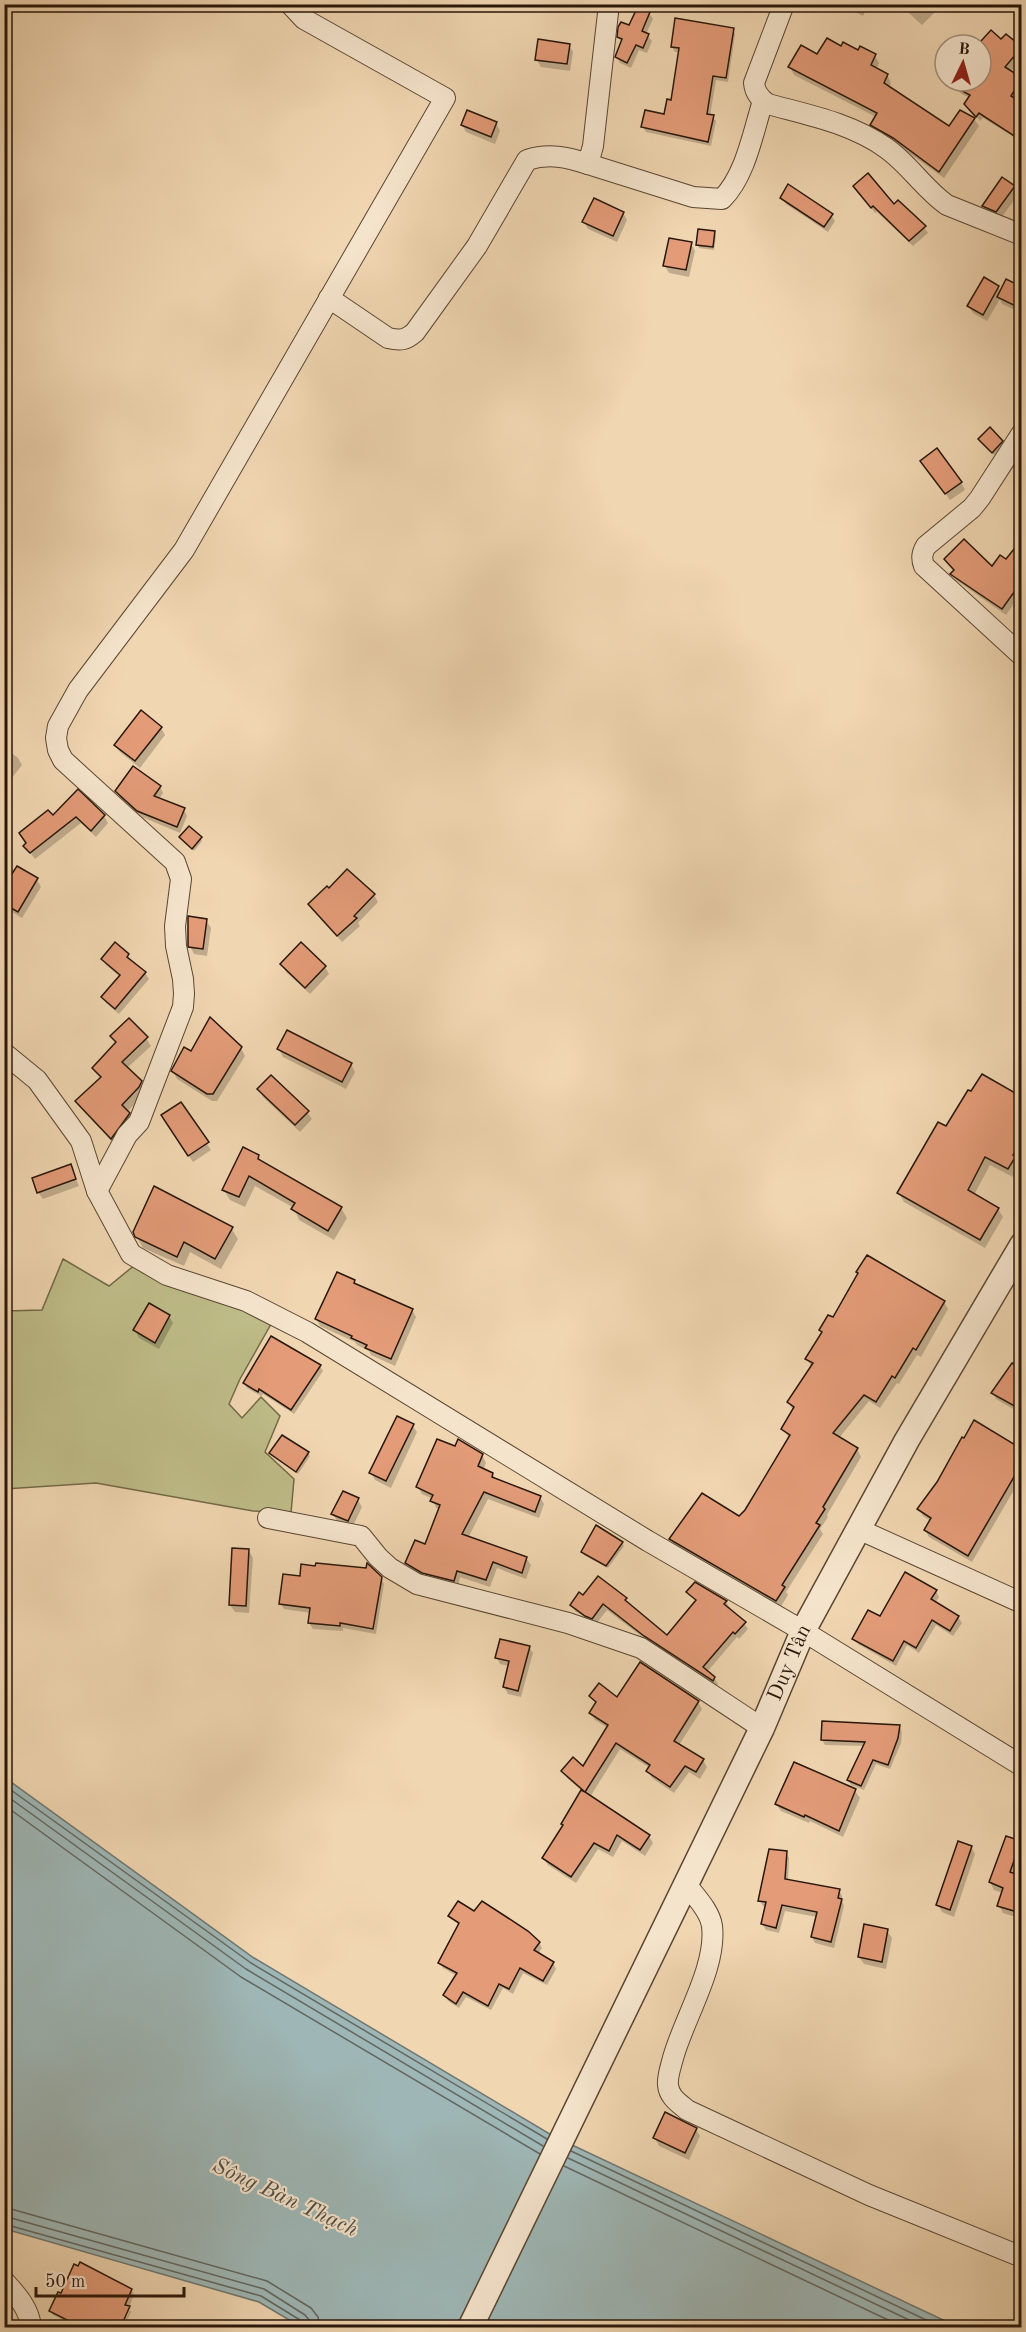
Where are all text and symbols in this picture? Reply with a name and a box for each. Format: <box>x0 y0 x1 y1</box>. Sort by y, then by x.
north arrow <box>933 33 993 93</box>
text: B <box>958 42 970 59</box>
street label: Duy Tân <box>764 1621 815 1704</box>
water label: Sông Bàn Thạch <box>209 2155 361 2241</box>
scale bar <box>36 2260 184 2298</box>
text: 50 m <box>45 2273 85 2291</box>

